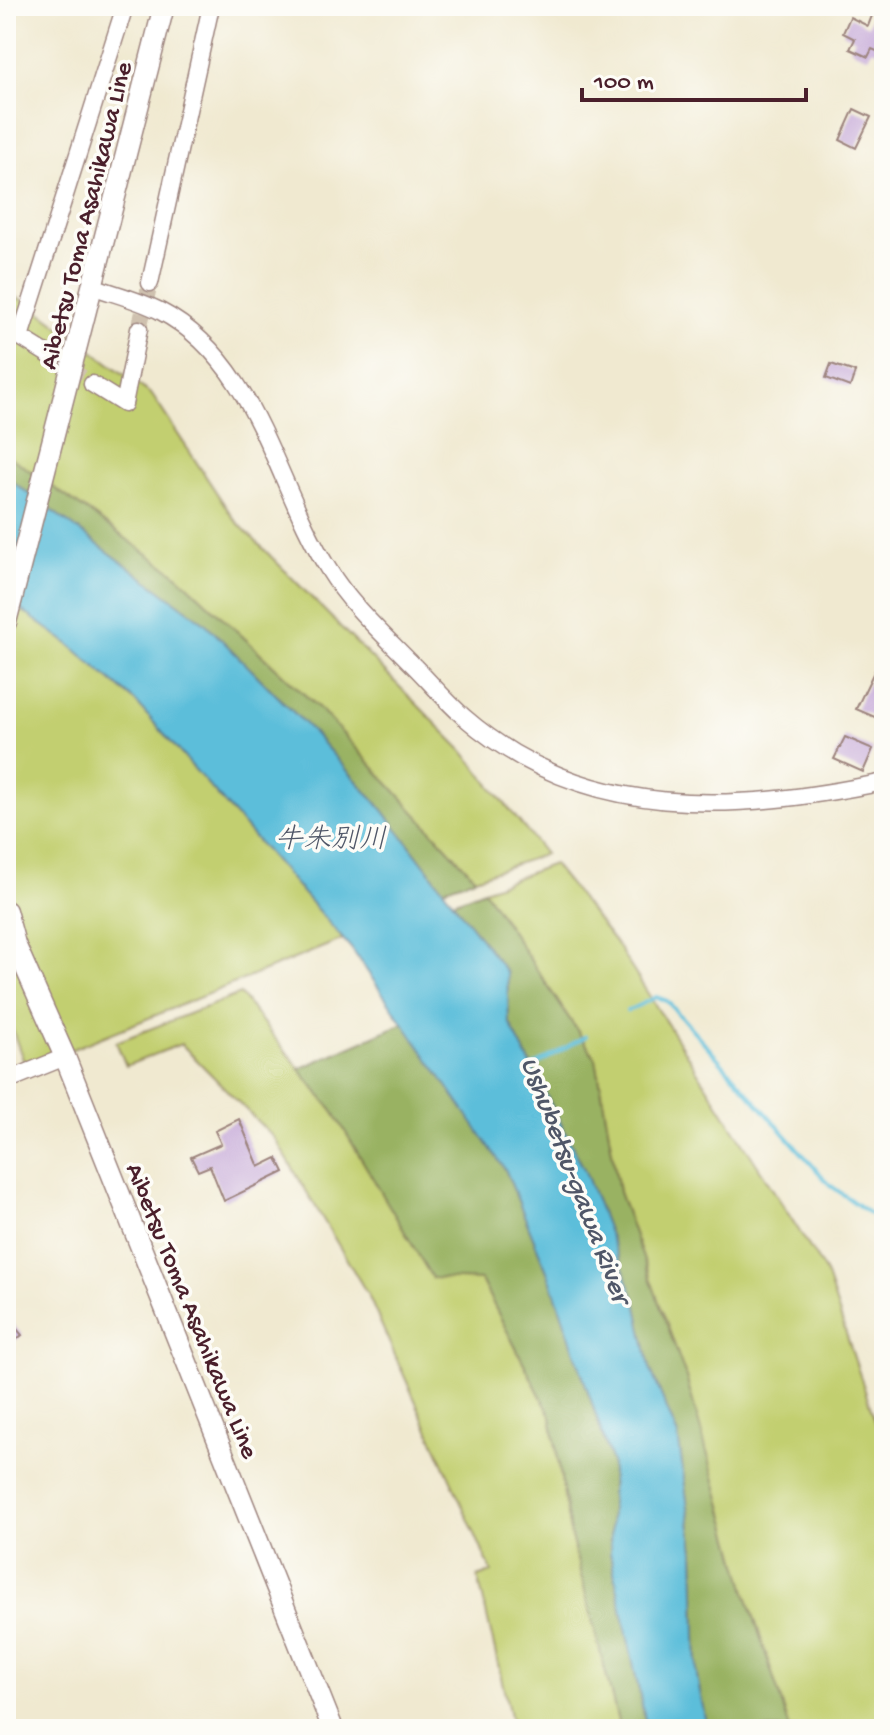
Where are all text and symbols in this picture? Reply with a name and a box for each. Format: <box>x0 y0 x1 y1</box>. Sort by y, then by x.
scale bar <box>582 52 806 102</box>
street label: Aibetsu Toma Asahikawa Line <box>35 59 142 373</box>
text: 100 m <box>593 69 654 98</box>
water label: 牛朱別川 <box>275 824 387 858</box>
water label: Ushubetsu-gawa River <box>512 1053 638 1313</box>
street label: Aibetsu Toma Asahikawa Line <box>116 1159 264 1464</box>

